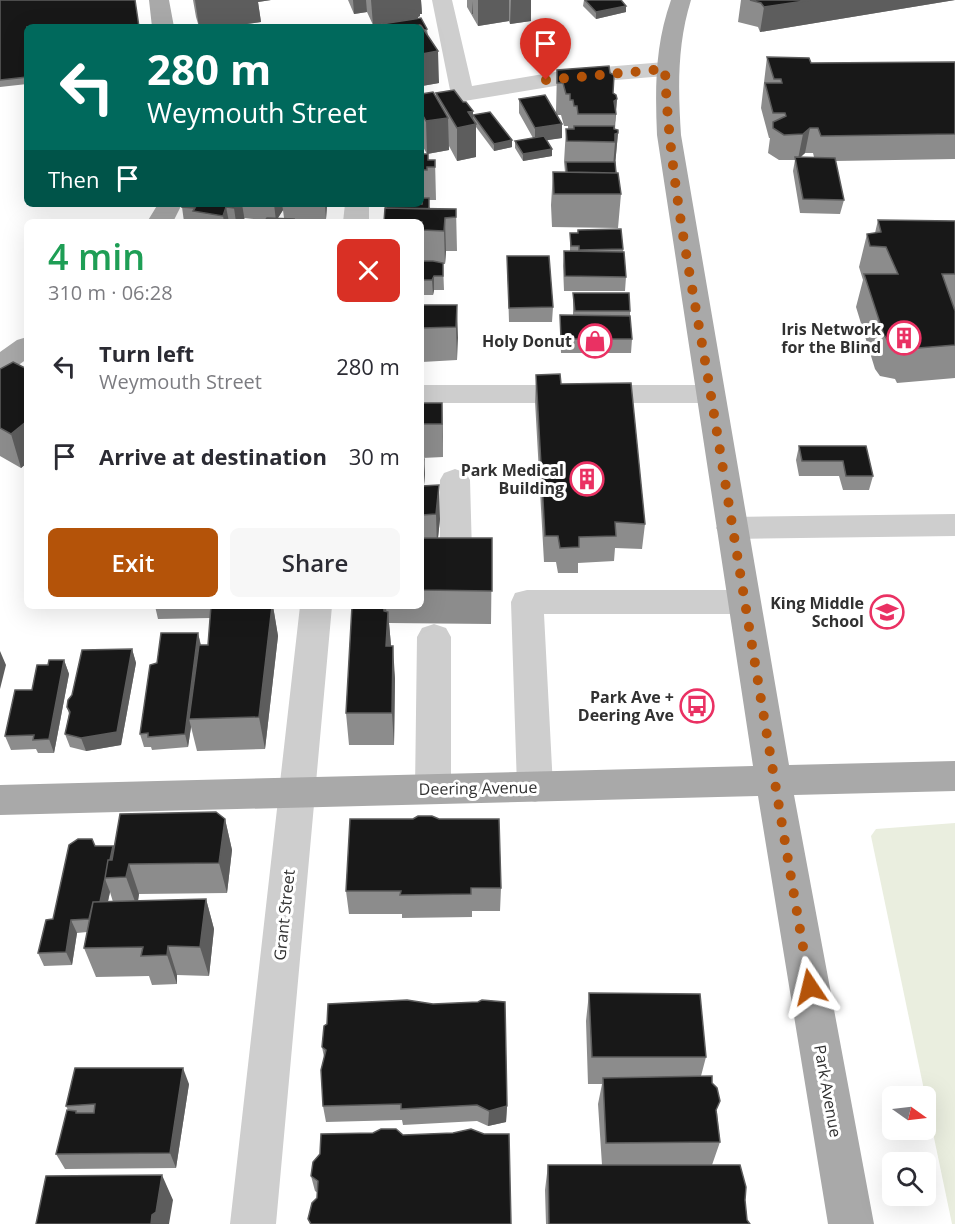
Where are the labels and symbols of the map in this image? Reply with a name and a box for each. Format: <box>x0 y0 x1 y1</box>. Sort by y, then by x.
pin <box>520 18 571 80</box>
place label: Iris Network for the Blind <box>781 318 881 358</box>
building icon: Iris Network for the Blind <box>886 320 922 356</box>
shop icon: Holy Donut <box>577 323 613 359</box>
place label: Holy Donut <box>482 330 572 352</box>
place label: Park Medical Building <box>461 459 564 499</box>
building icon: Park Medical Building <box>569 461 605 497</box>
place label: King Middle School <box>770 592 864 632</box>
school or university icon: King Middle School <box>869 594 905 630</box>
place label: Park Ave + Deering Ave <box>578 686 674 726</box>
bus stop icon: Park Ave + Deering Ave <box>679 688 715 724</box>
street label: Deering Avenue <box>419 776 537 800</box>
street label: Grant Street <box>268 868 300 962</box>
position arrow <box>778 955 842 1019</box>
street label: Park Avenue <box>809 1043 847 1139</box>
north arrow <box>882 1086 936 1140</box>

